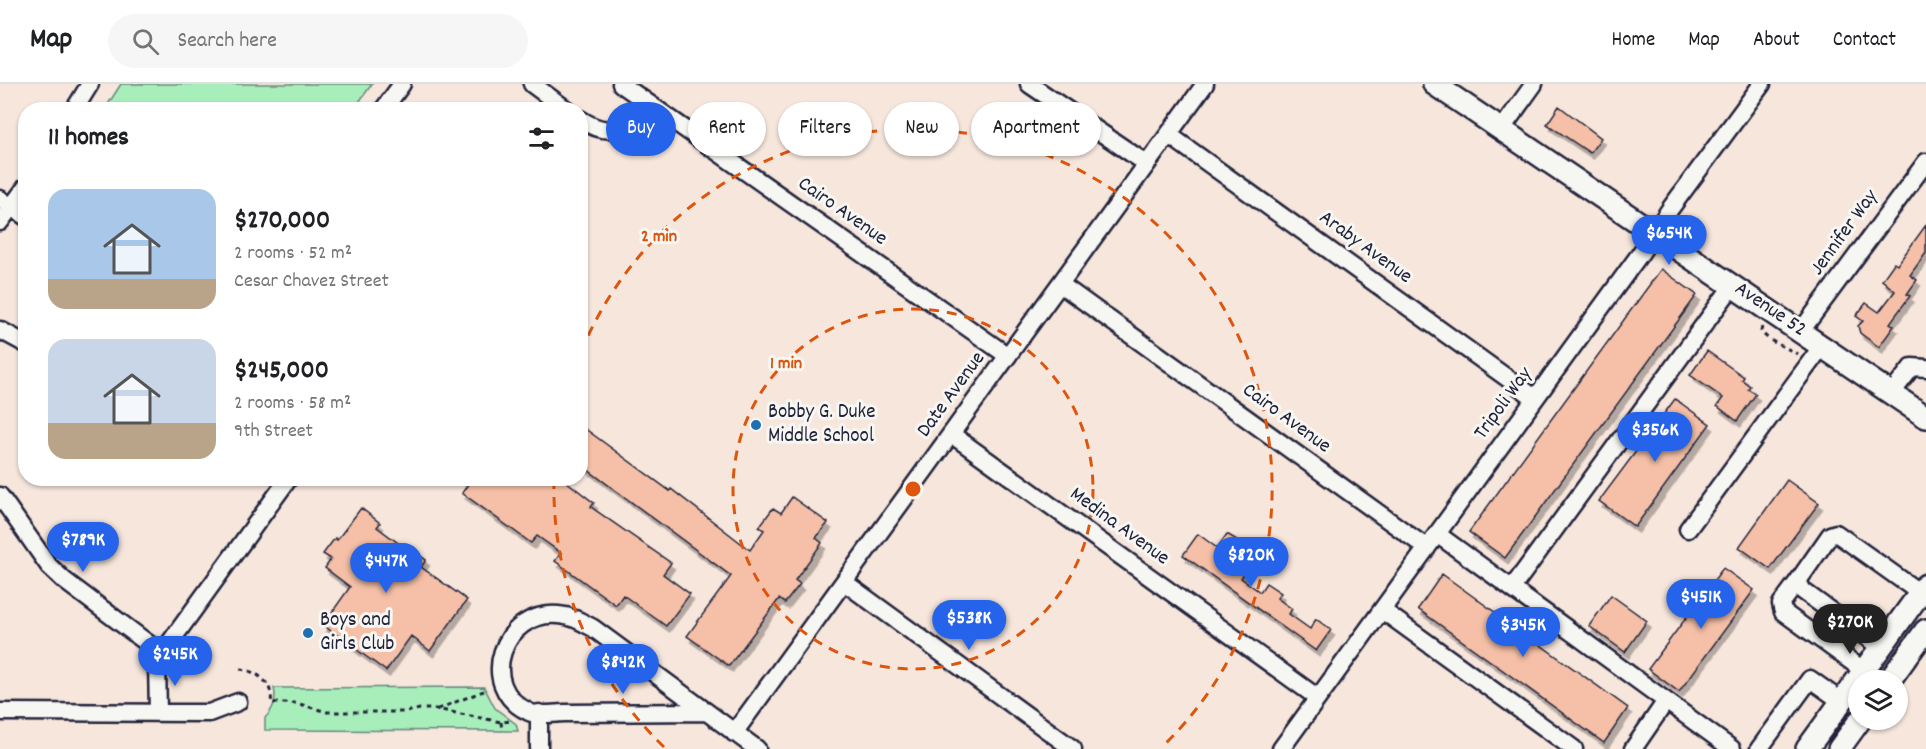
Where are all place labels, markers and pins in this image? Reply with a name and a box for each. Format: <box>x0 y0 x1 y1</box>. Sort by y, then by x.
pin: $654K <box>1627 215 1711 266</box>
place label: Bobby G. Duke Middle School <box>768 398 875 452</box>
pin: $356K <box>1613 412 1697 463</box>
marker: Bobby G. Duke Middle School <box>749 418 763 432</box>
centre of rings <box>903 479 923 499</box>
pin: $789K <box>41 522 125 573</box>
pin: $820K <box>1209 537 1293 588</box>
pin: $447K <box>344 543 428 594</box>
pin: $451K <box>1659 579 1743 630</box>
pin: $538K <box>927 600 1011 651</box>
pin: $270K <box>1808 604 1892 655</box>
place label: Boys and Girls Club <box>320 606 394 660</box>
pin: $345K <box>1481 607 1565 658</box>
marker: Boys and Girls Club <box>301 626 315 640</box>
pin: $245K <box>133 636 217 687</box>
pin: $842K <box>581 644 665 695</box>

